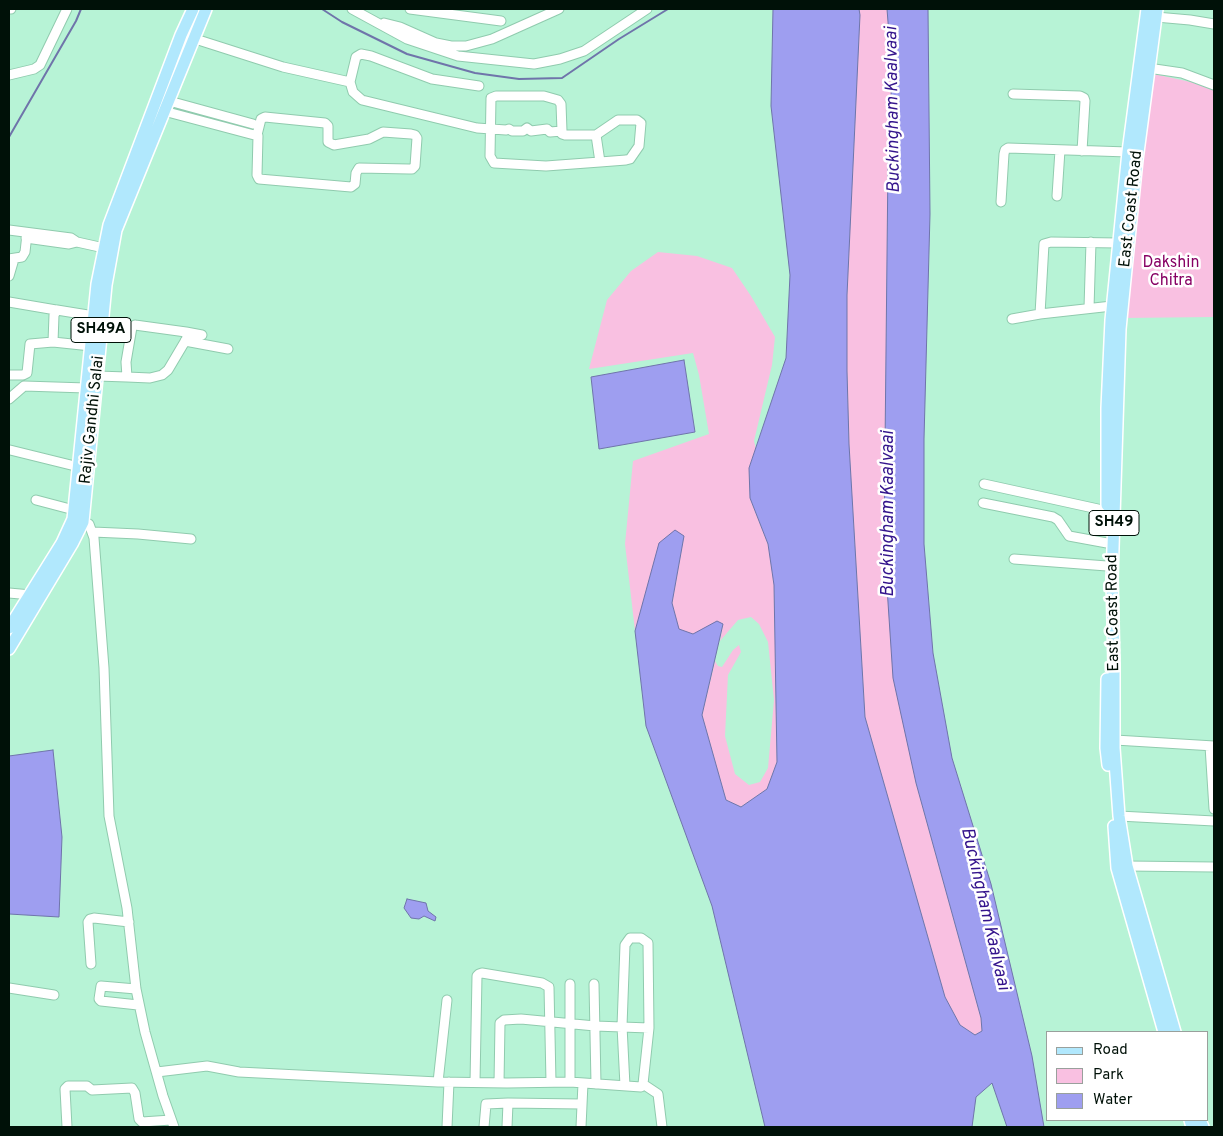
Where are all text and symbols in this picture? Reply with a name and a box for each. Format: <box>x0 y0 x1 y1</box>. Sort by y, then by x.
water label: Buckingham Kaalvaai <box>882 27 906 193</box>
street label: East Coast Road <box>1116 150 1148 268</box>
park label: Dakshin Chitra <box>1143 254 1199 292</box>
road number: SH49A <box>71 318 131 342</box>
street label: Rajiv Gandhi Salai <box>77 355 109 485</box>
water label: Buckingham Kaalvaai <box>878 431 900 597</box>
road number: SH49 <box>1089 510 1139 536</box>
street label: East Coast Road <box>1103 554 1125 672</box>
water label: Buckingham Kaalvaai <box>955 825 1013 993</box>
legend <box>1046 1031 1208 1121</box>
text: Road <box>1093 1041 1128 1060</box>
text: Park <box>1093 1066 1124 1085</box>
text: Water <box>1093 1091 1132 1110</box>

